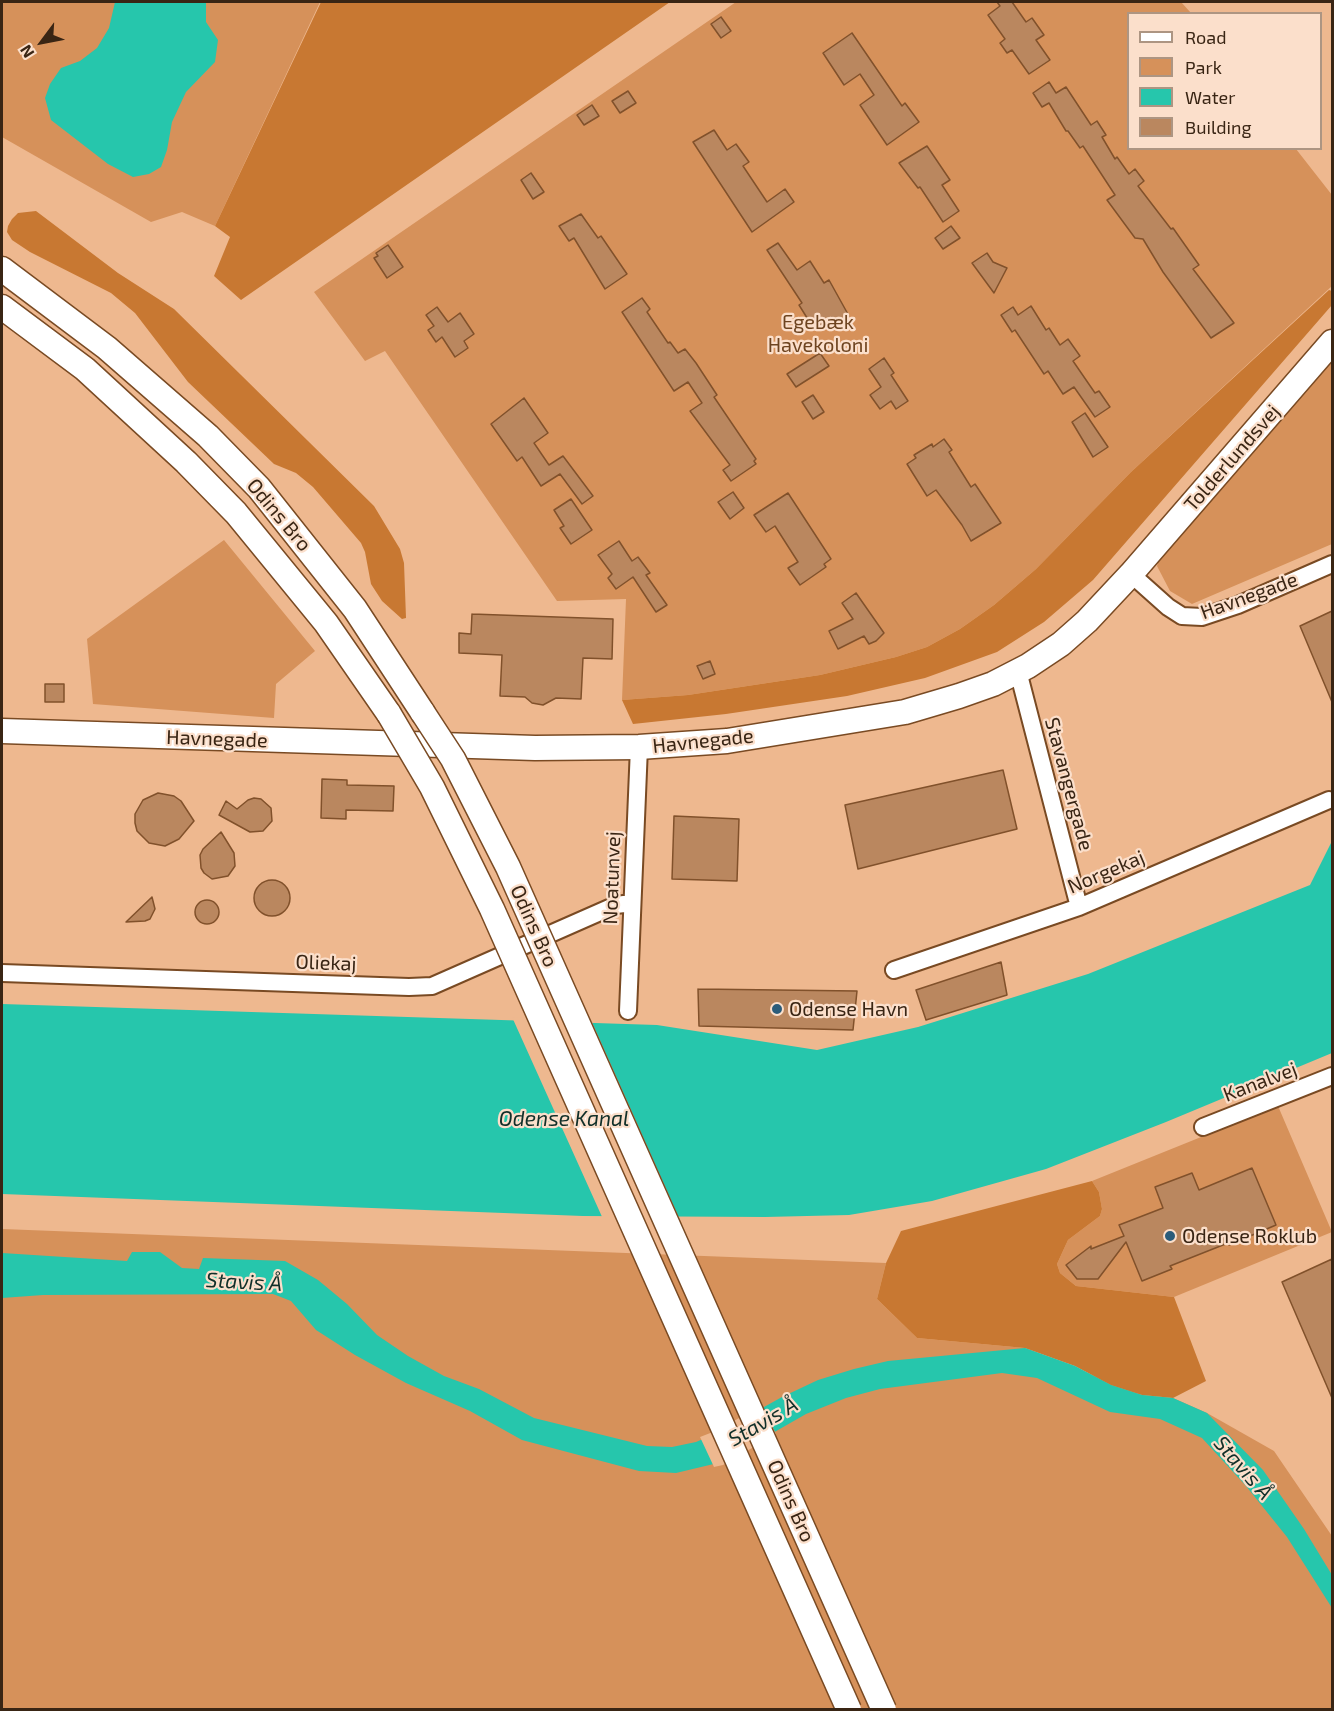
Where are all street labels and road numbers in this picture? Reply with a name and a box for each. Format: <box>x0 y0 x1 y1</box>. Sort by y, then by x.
street label: Tolderlundsvej <box>1179 400 1285 516</box>
street label: Odins Bro <box>242 474 316 556</box>
street label: Havnegade <box>1197 567 1301 625</box>
street label: Stavangergade <box>1040 715 1098 853</box>
street label: Havnegade <box>651 724 755 758</box>
street label: Havnegade <box>166 725 268 753</box>
street label: Noatunvej <box>598 831 626 925</box>
street label: Norgekaj <box>1064 845 1148 899</box>
street label: Odins Bro <box>505 881 563 971</box>
street label: Oliekaj <box>295 950 357 976</box>
street label: Kanalvej <box>1220 1057 1300 1107</box>
street label: Odins Bro <box>762 1456 820 1546</box>

